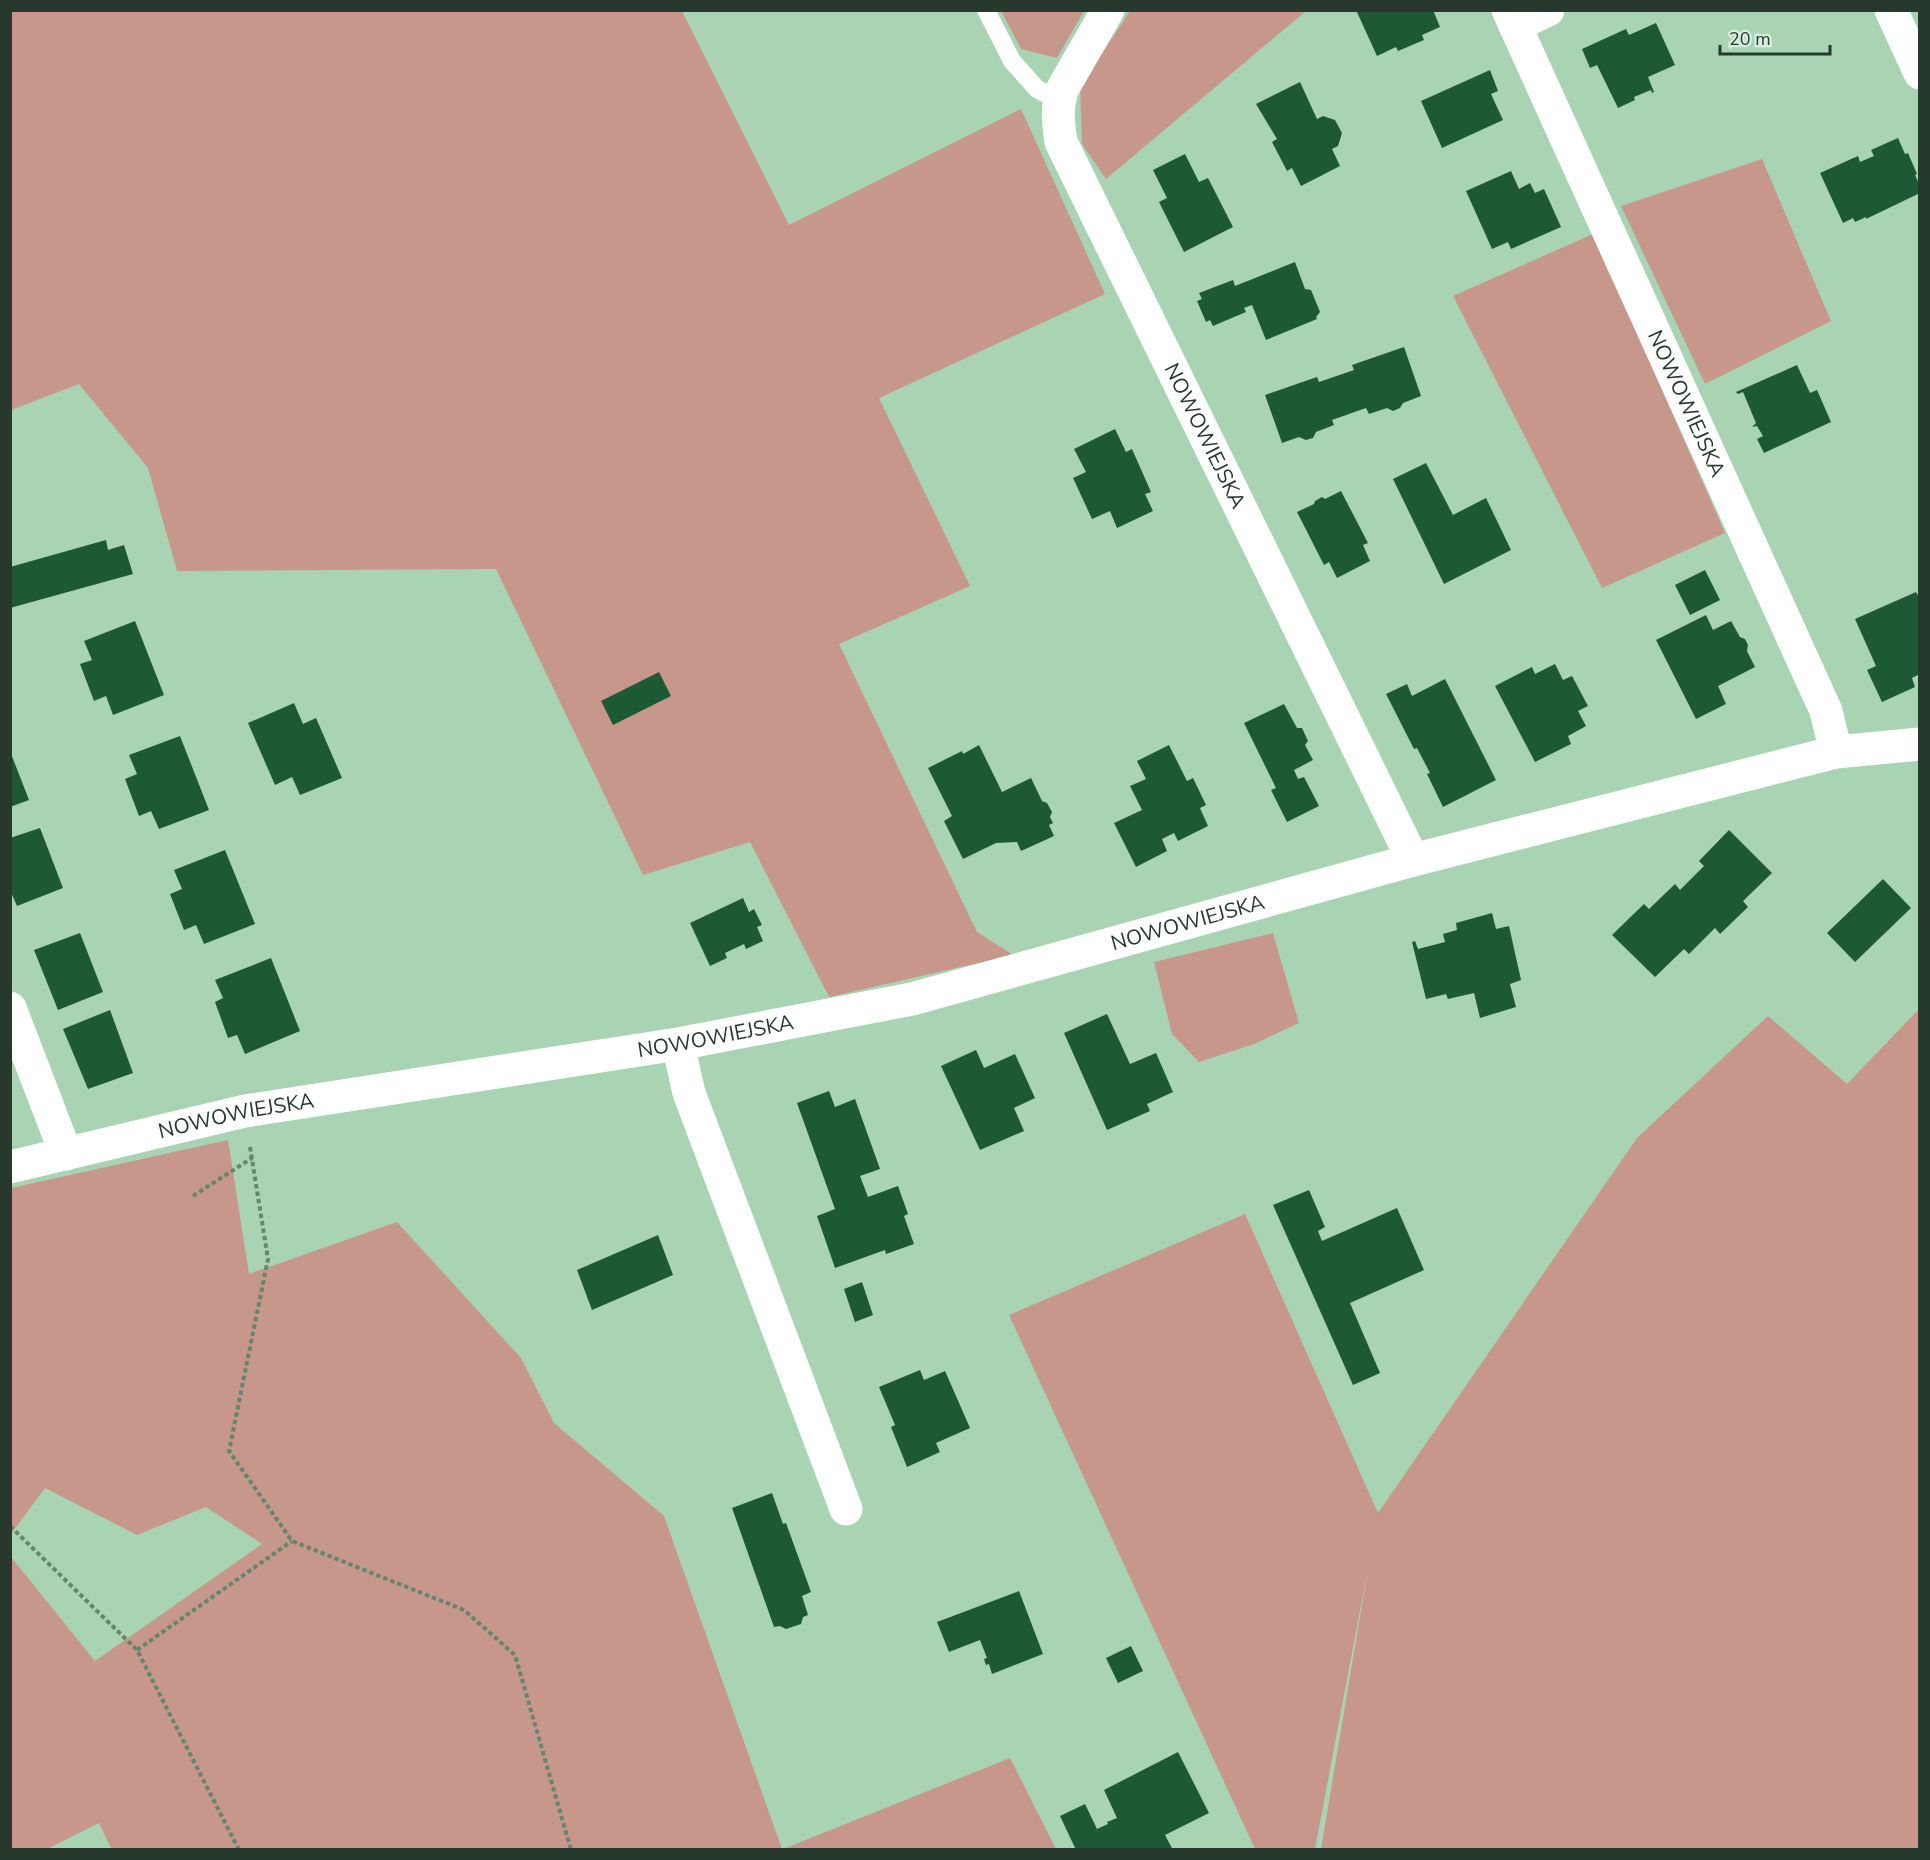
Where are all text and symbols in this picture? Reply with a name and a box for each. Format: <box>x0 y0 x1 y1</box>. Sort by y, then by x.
scale bar <box>1720 18 1830 56</box>
text: 20 m <box>1729 27 1771 51</box>
street label: NOWOWIEJSKA <box>1641 326 1732 481</box>
street label: NOWOWIEJSKA <box>1158 359 1252 513</box>
street label: NOWOWIEJSKA <box>1108 888 1268 957</box>
street label: NOWOWIEJSKA <box>635 1008 796 1064</box>
street label: NOWOWIEJSKA <box>155 1087 316 1145</box>

